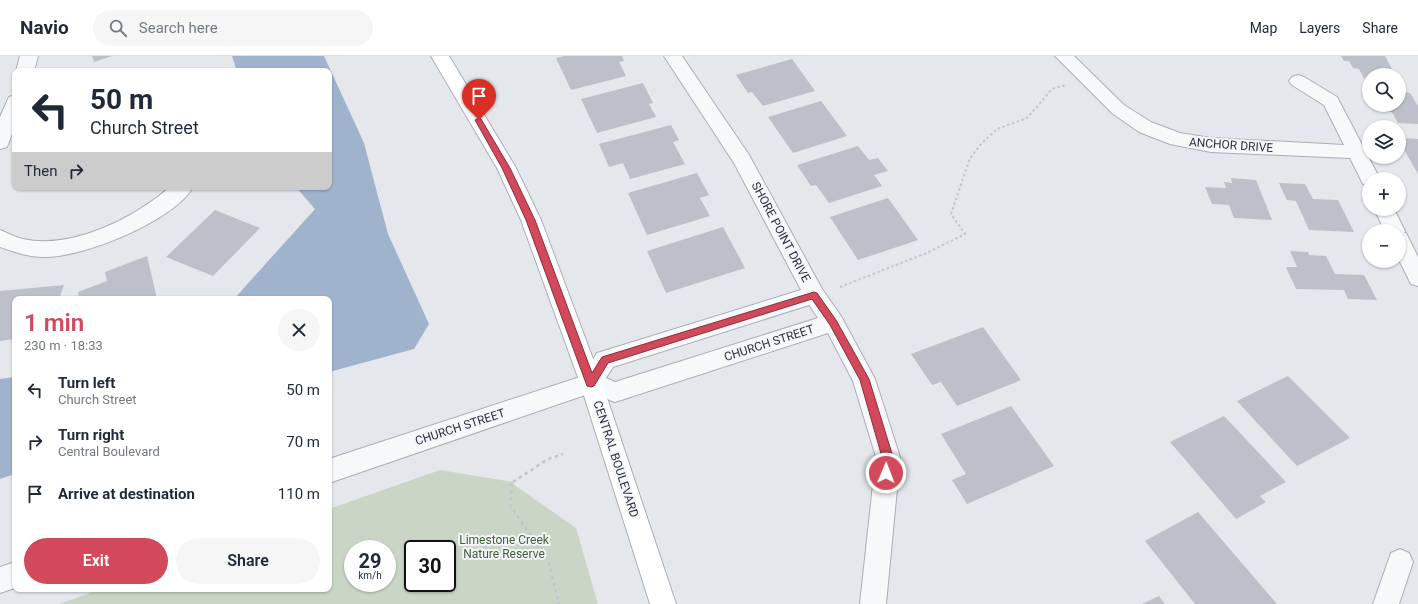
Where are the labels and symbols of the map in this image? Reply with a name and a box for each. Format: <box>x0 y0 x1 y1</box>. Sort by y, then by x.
pin <box>462 79 496 120</box>
street label: ANCHOR DRIVE <box>1188 135 1274 155</box>
street label: SHORE POINT DRIVE <box>749 179 813 285</box>
street label: CHURCH STREET <box>722 322 816 364</box>
street label: CENTRAL BOULEVARD <box>590 399 642 519</box>
street label: CHURCH STREET <box>413 406 507 448</box>
position arrow <box>865 452 907 494</box>
park label: Limestone Creek Nature Reserve <box>459 533 550 561</box>
speed limit sign: 30 <box>404 540 456 592</box>

